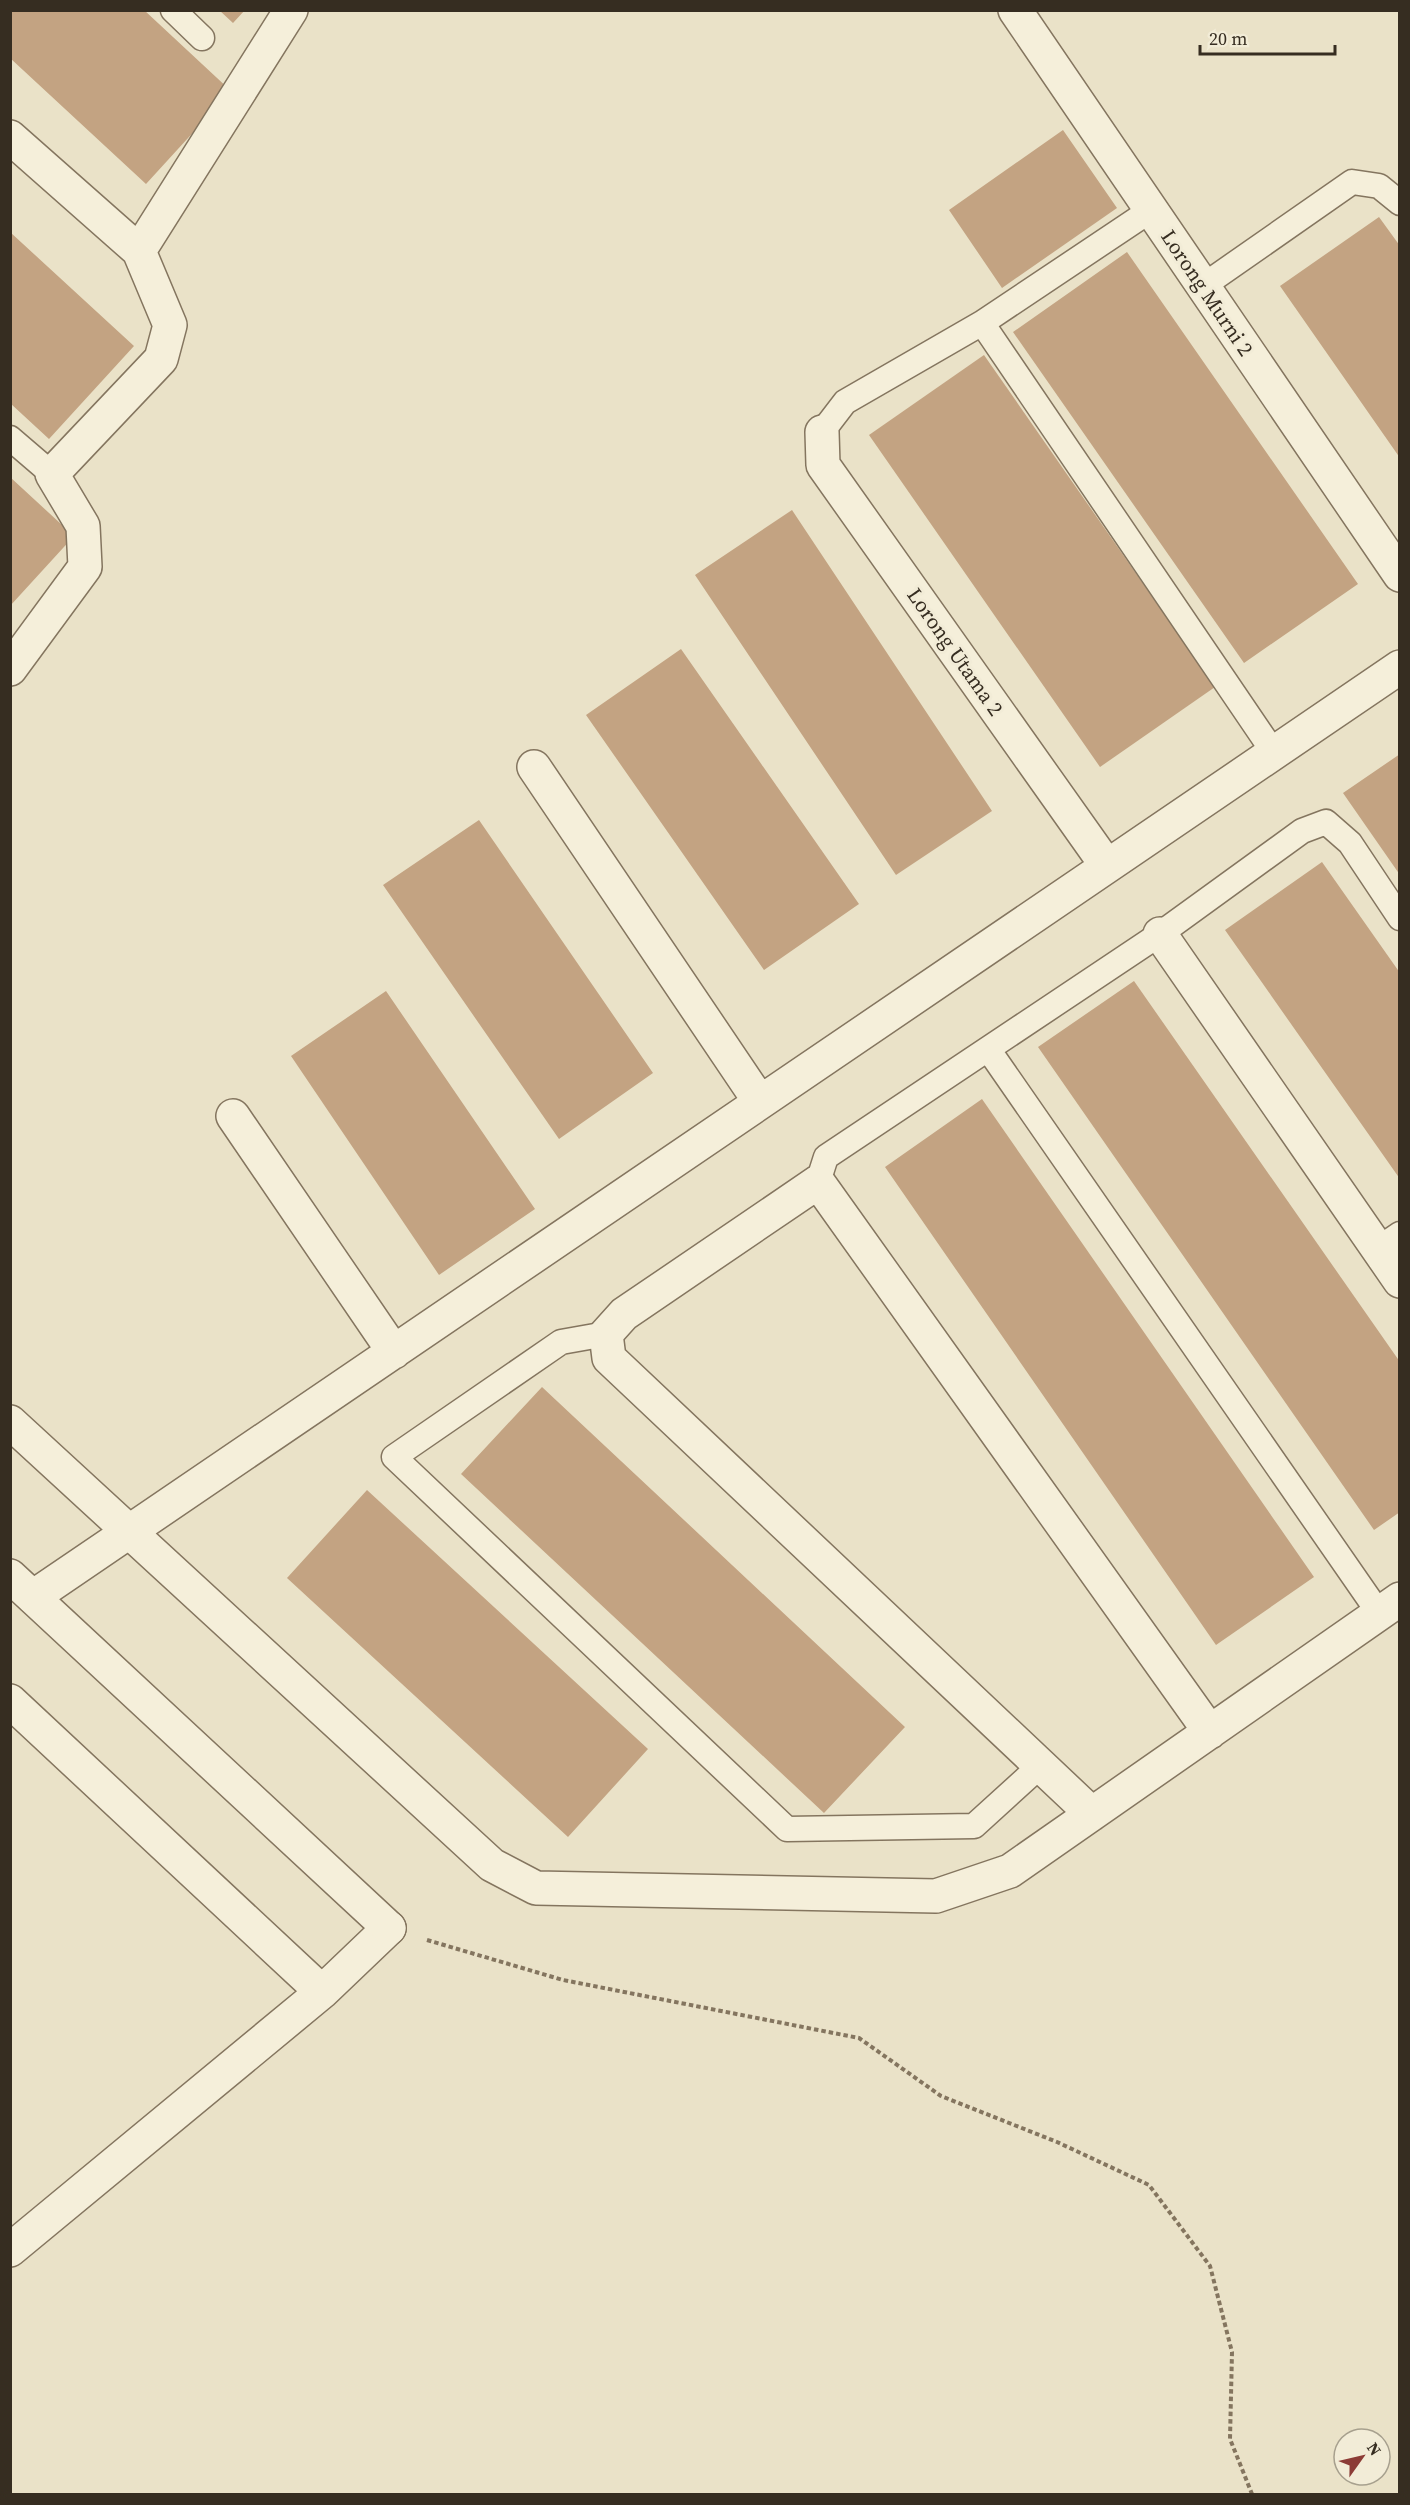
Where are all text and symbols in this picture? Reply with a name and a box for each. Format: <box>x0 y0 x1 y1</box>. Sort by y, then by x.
scale bar <box>1200 18 1335 56</box>
text: 20 m <box>1209 26 1247 51</box>
street label: Lorong Murni 2 <box>1154 224 1260 362</box>
street label: Lorong Utama 2 <box>901 582 1010 721</box>
north arrow <box>1332 2427 1392 2487</box>
text: N <box>1362 2438 1387 2460</box>

